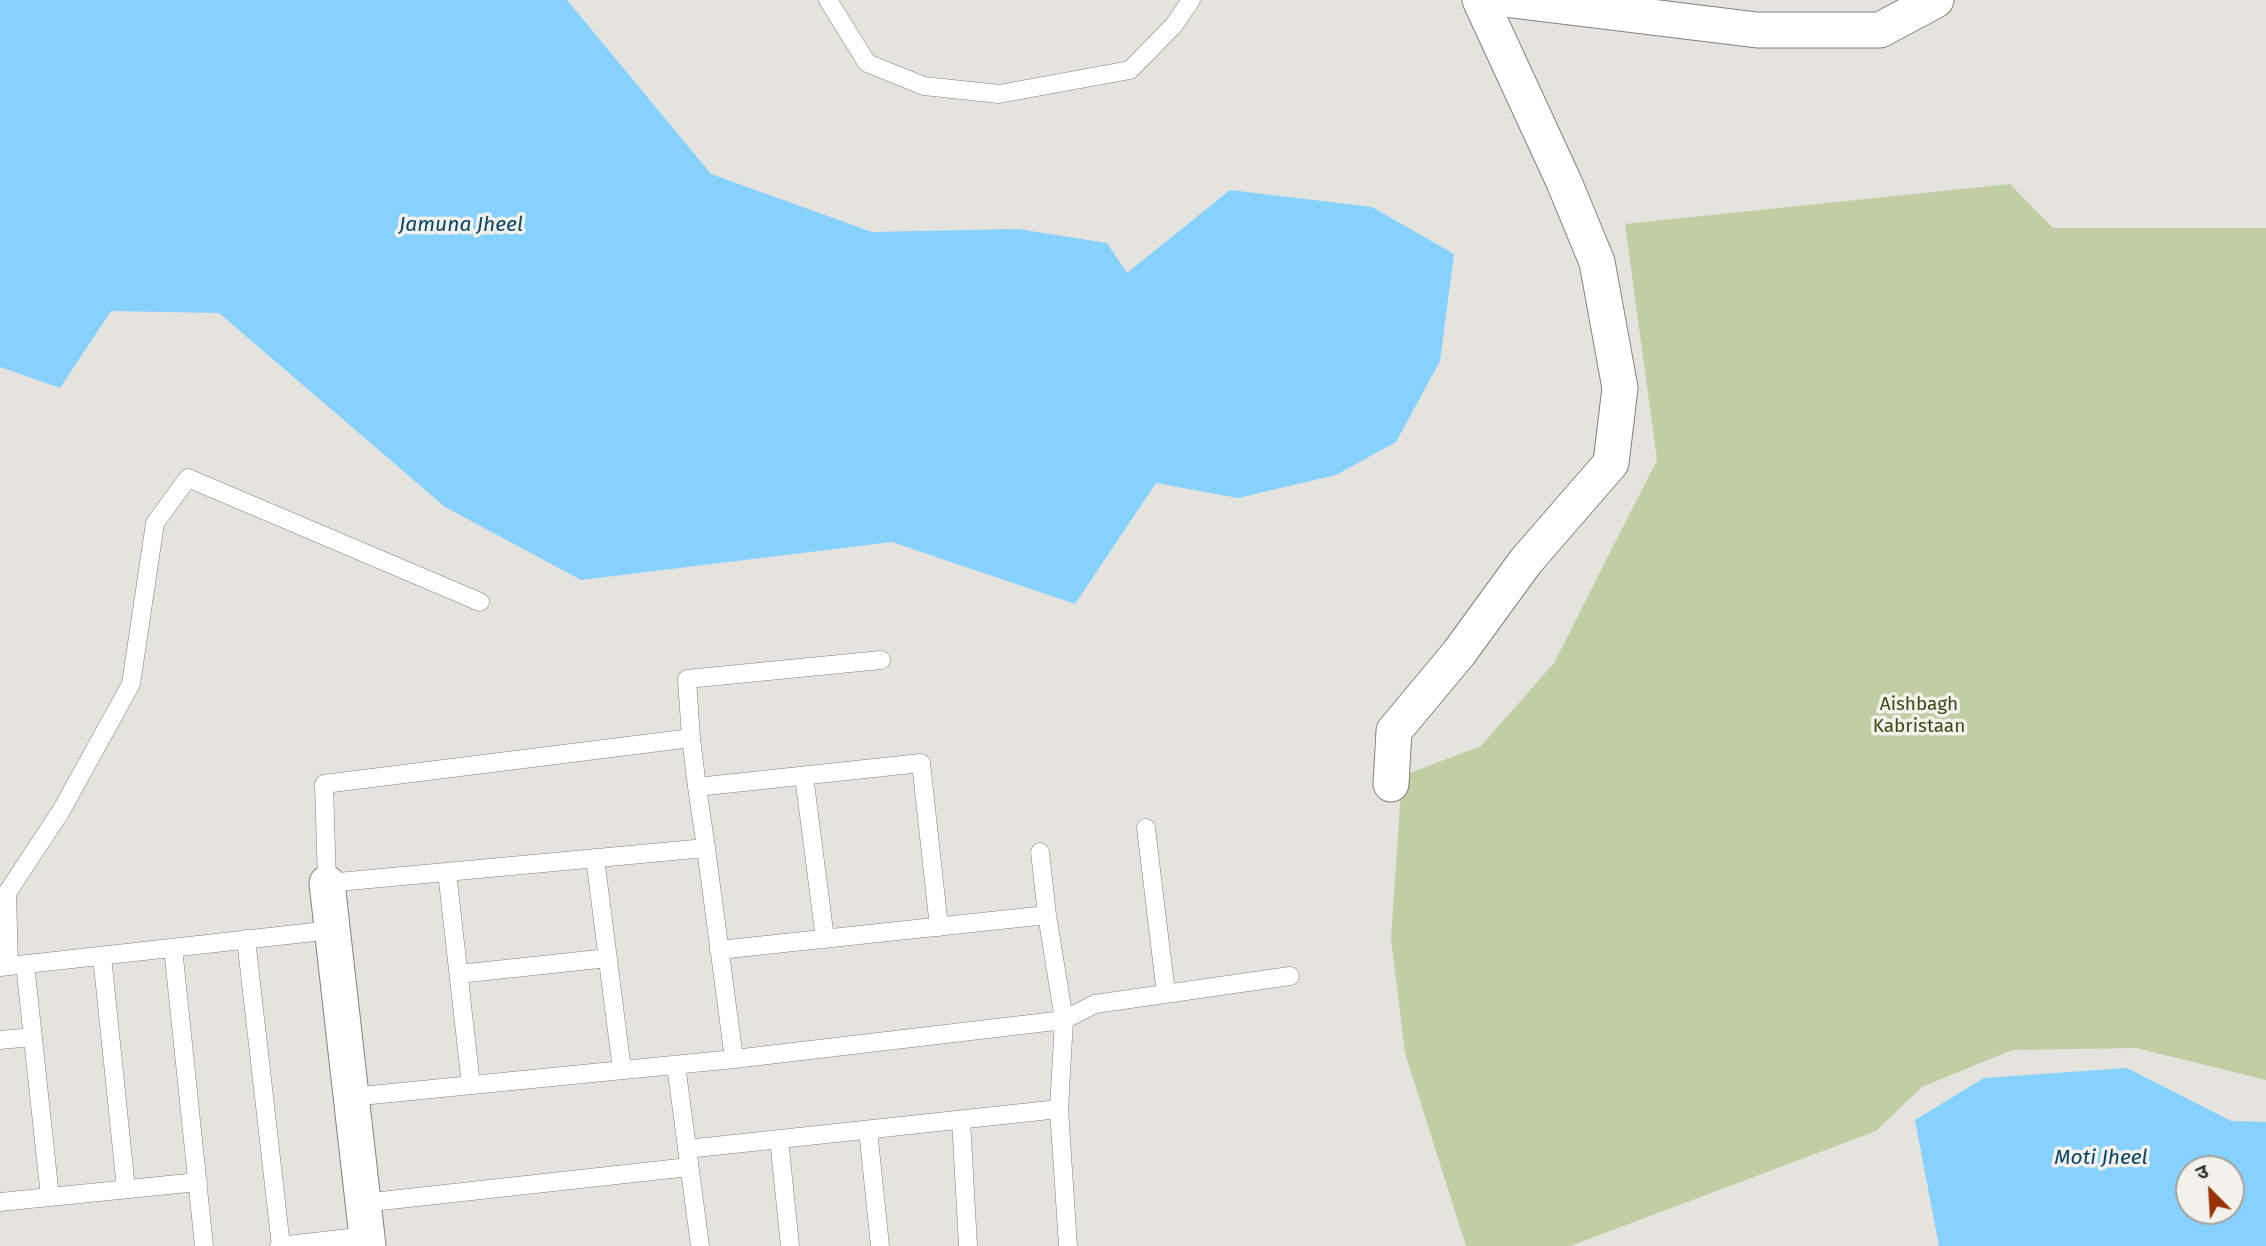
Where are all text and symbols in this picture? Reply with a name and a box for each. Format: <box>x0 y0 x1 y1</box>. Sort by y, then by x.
water label: Jamuna Jheel <box>399 212 523 238</box>
park label: Aishbagh Kabristaan <box>1873 694 1965 738</box>
water label: Moti Jheel <box>2054 1145 2148 1171</box>
north arrow <box>2175 1155 2245 1225</box>
text: उ <box>2192 1159 2212 1185</box>

